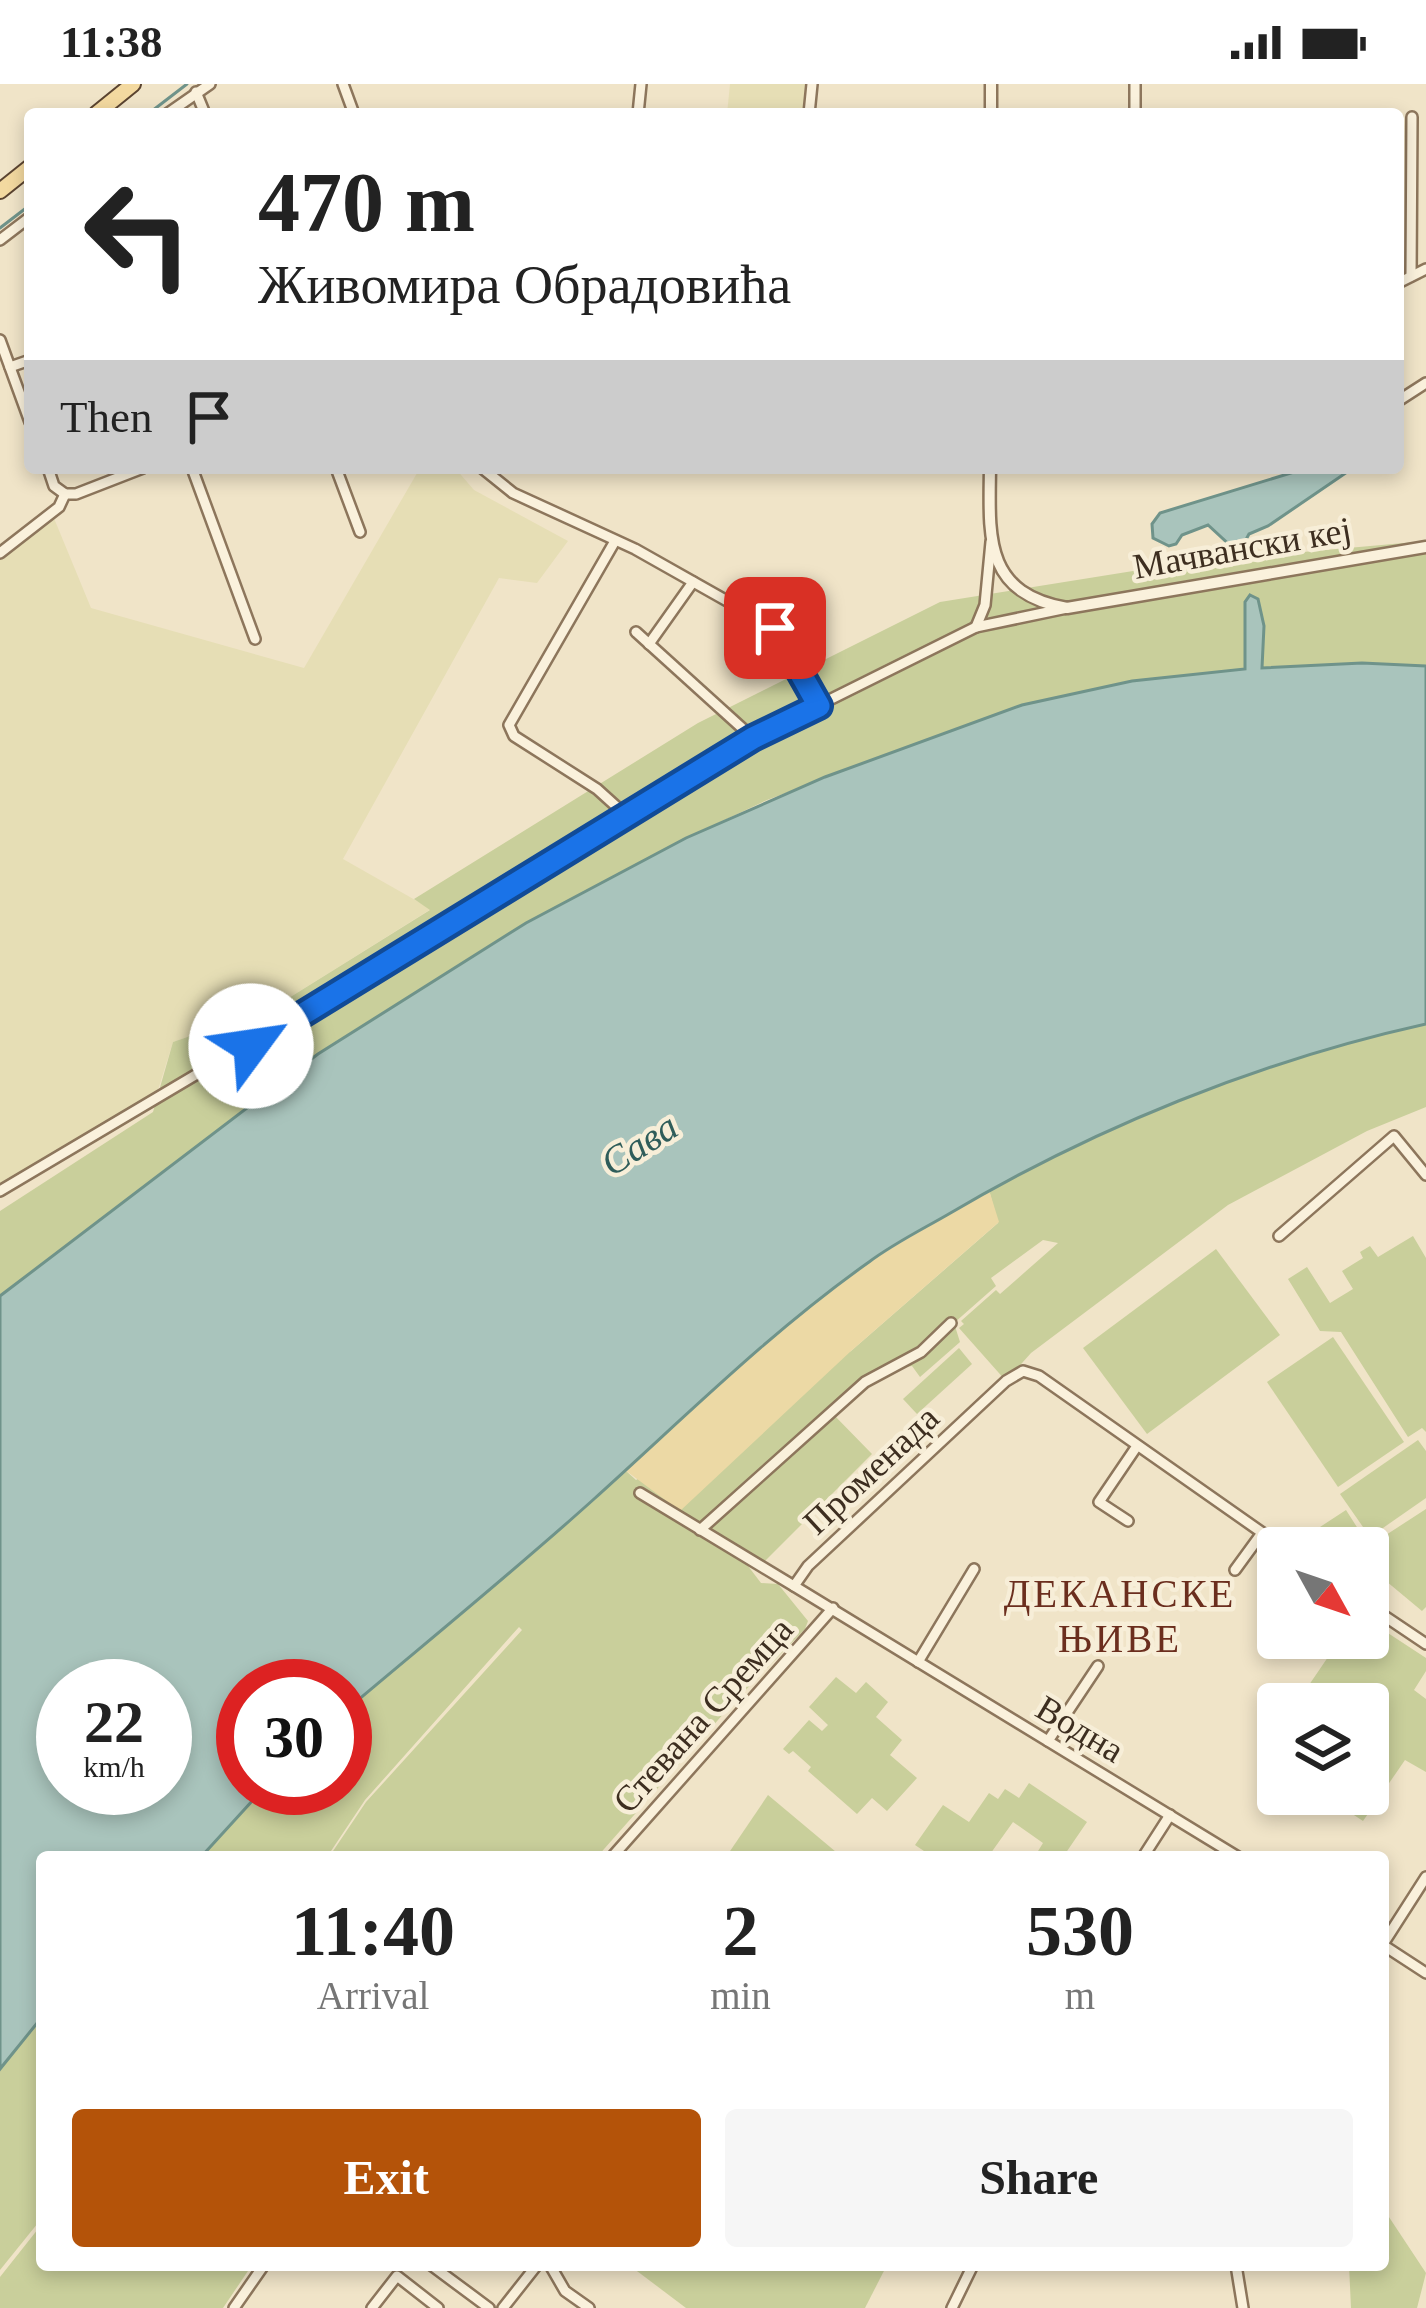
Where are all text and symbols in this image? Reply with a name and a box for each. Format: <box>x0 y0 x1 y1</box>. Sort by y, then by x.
text: 11:38 <box>60 17 163 67</box>
icon: left <box>60 156 216 312</box>
text: 470 m <box>258 156 475 249</box>
text: Живомира Обрадовића <box>258 255 791 315</box>
icon: arrive <box>176 384 242 450</box>
text: Then <box>60 392 152 442</box>
street label: Мачвански кеј <box>1130 509 1354 587</box>
pin <box>724 577 826 679</box>
icon: arrive <box>742 595 808 661</box>
position arrow <box>188 983 314 1109</box>
water label: Сава <box>593 1104 685 1184</box>
street label: Променада <box>795 1398 947 1542</box>
north arrow <box>1257 1527 1389 1659</box>
map controls <box>1257 1527 1389 1815</box>
district label: ДЕКАНСКЕ ЊИВЕ <box>1004 1572 1236 1660</box>
street label: Стевана Сремца <box>605 1609 801 1821</box>
speed limit sign: 30 <box>216 1659 372 1815</box>
button: layers <box>1257 1683 1389 1815</box>
street label: Водна <box>1029 1688 1131 1770</box>
text: 22 <box>84 1689 144 1755</box>
text: km/h <box>83 1750 145 1783</box>
text: 11:40 <box>291 1891 455 1971</box>
text: 2 <box>723 1891 759 1971</box>
text: 530 <box>1026 1891 1134 1971</box>
text: Arrival <box>317 1974 429 2017</box>
text: min <box>710 1974 771 2017</box>
text: m <box>1065 1974 1095 2017</box>
button: Exit <box>72 2109 701 2247</box>
button: Share <box>725 2109 1353 2247</box>

